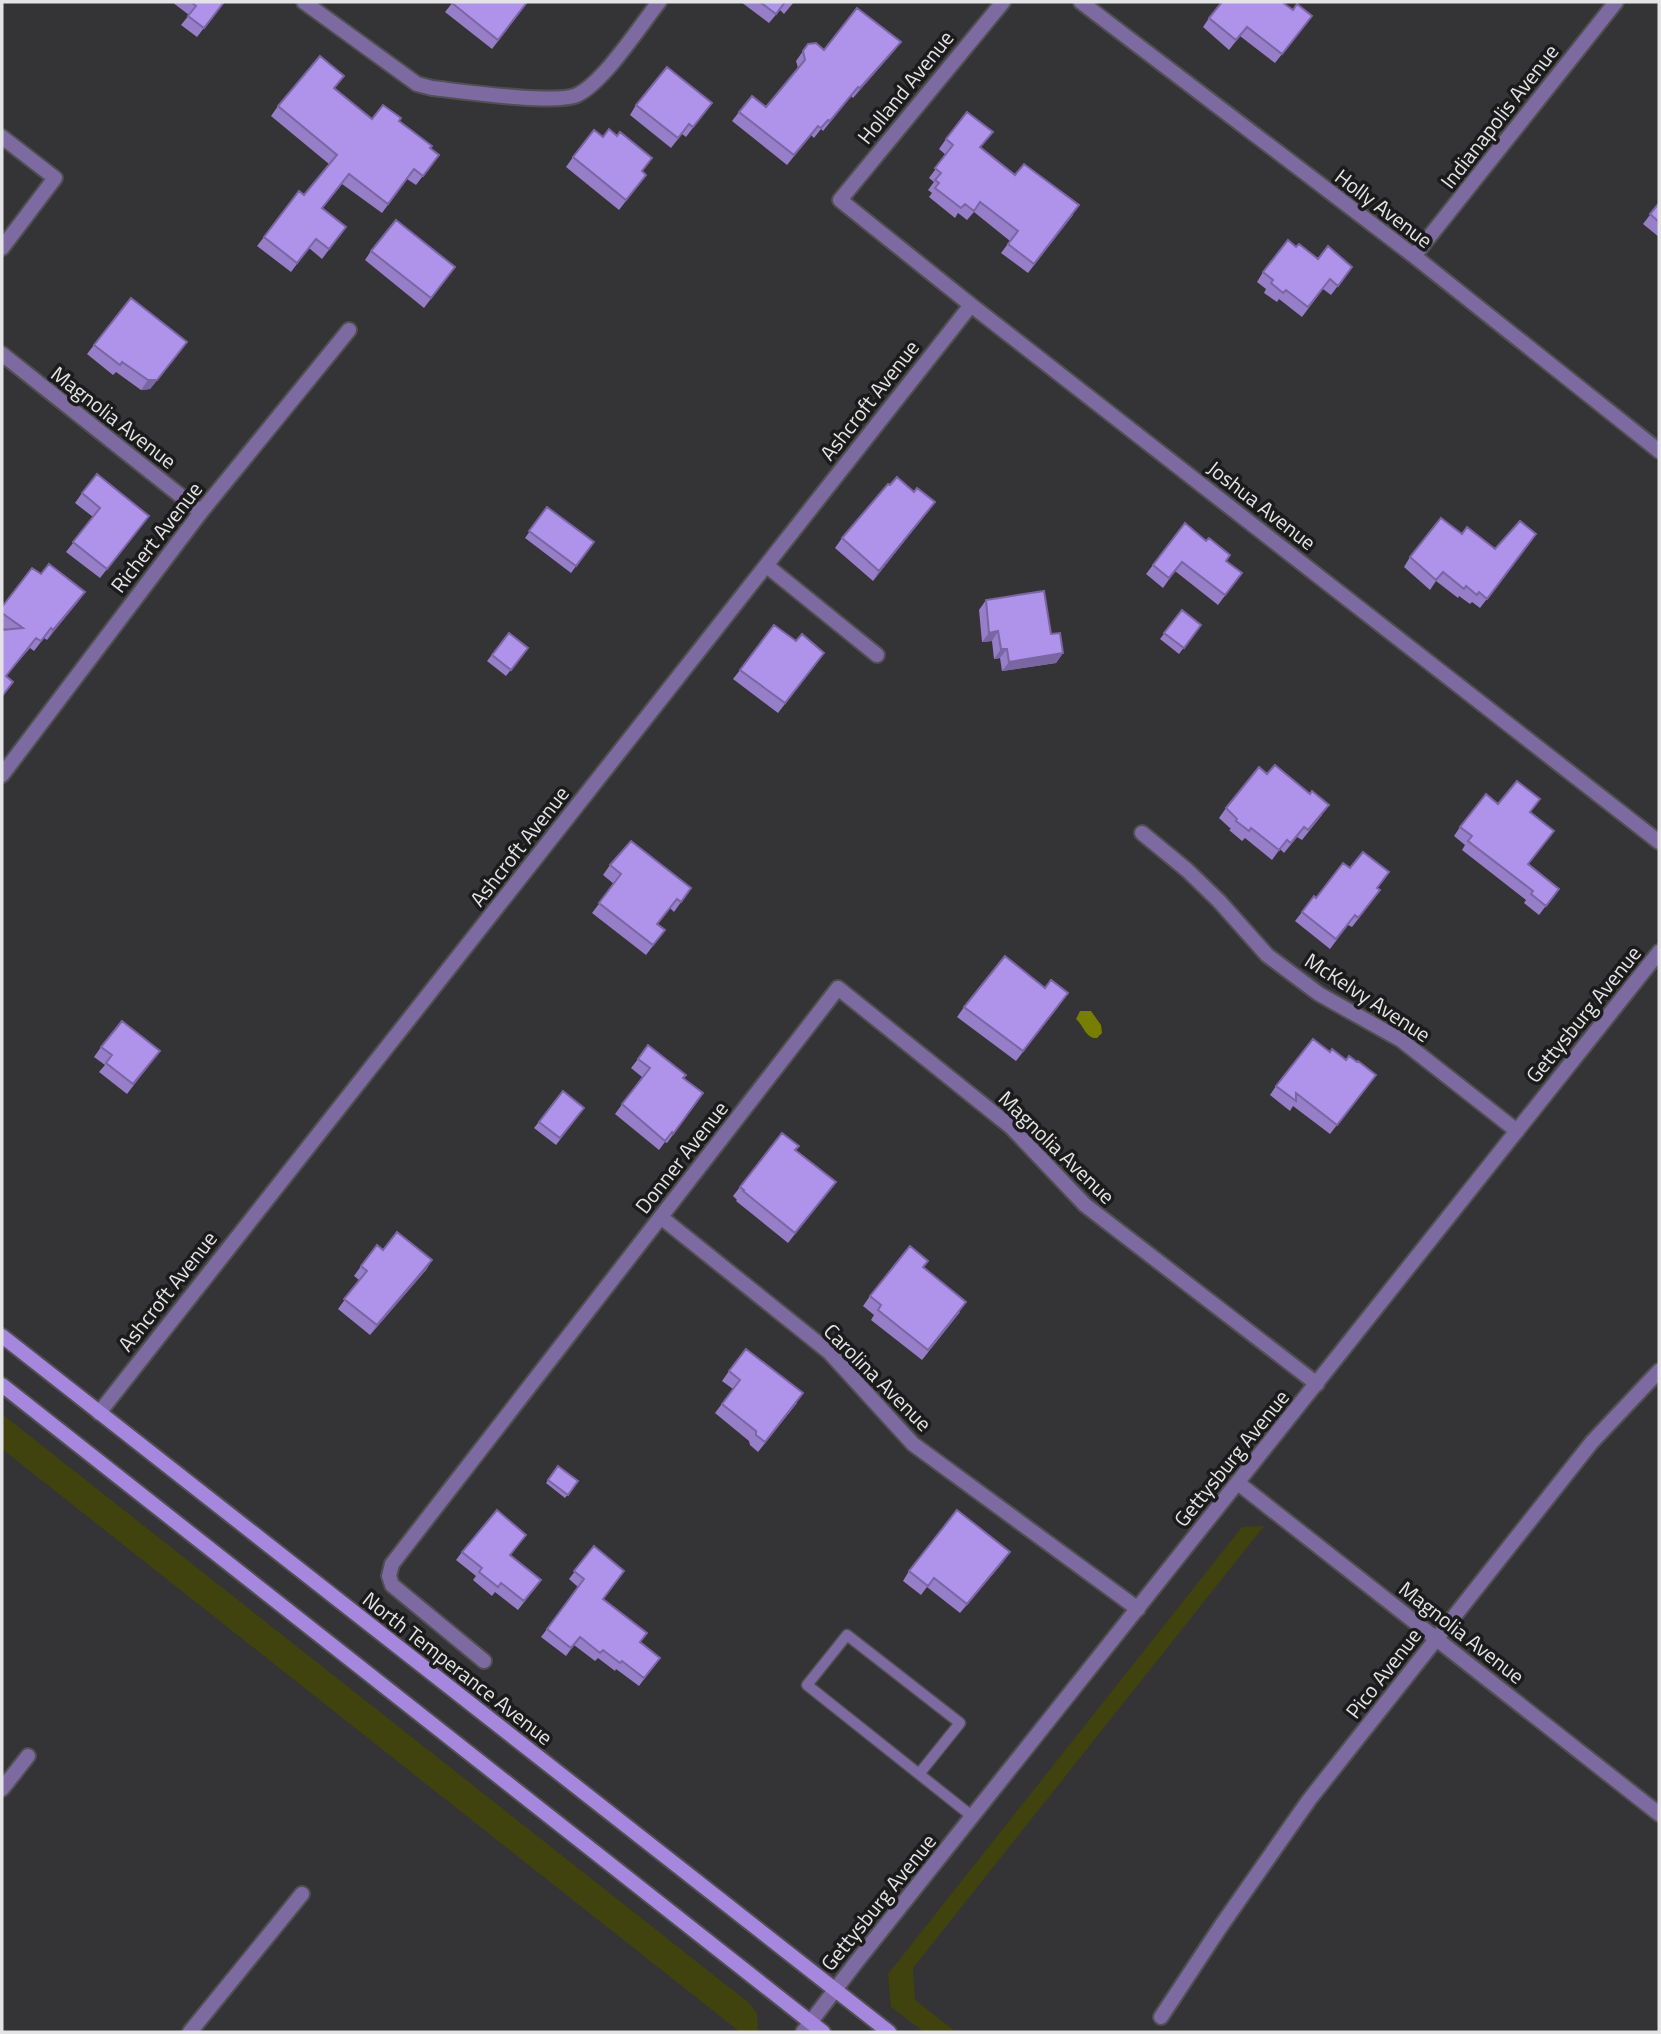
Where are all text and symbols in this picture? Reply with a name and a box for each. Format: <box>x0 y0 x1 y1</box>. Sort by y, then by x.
street label: Holland Avenue <box>849 23 961 151</box>
street label: Indianapolis Avenue <box>1432 37 1566 195</box>
street label: Holly Avenue <box>1328 161 1440 255</box>
street label: Ashcroft Avenue <box>812 333 926 467</box>
street label: Magnolia Avenue <box>44 358 184 476</box>
street label: Joshua Avenue <box>1201 452 1323 558</box>
street label: Richert Avenue <box>102 475 210 599</box>
street label: Ashcroft Avenue <box>462 779 576 913</box>
street label: Gettysburg Avenue <box>1518 938 1648 1090</box>
street label: McKelvy Avenue <box>1299 944 1437 1050</box>
street label: Magnolia Avenue <box>991 1083 1123 1211</box>
street label: Donner Avenue <box>627 1094 735 1220</box>
street label: Ashcroft Avenue <box>110 1224 224 1358</box>
street label: Carolina Avenue <box>817 1316 939 1438</box>
street label: Gettysburg Avenue <box>1166 1382 1296 1534</box>
street label: Magnolia Avenue <box>1392 1573 1532 1691</box>
street label: North Temperance Avenue <box>356 1583 560 1753</box>
street label: Pico Avenue <box>1337 1621 1429 1725</box>
street label: Gettysburg Avenue <box>813 1826 943 1978</box>

